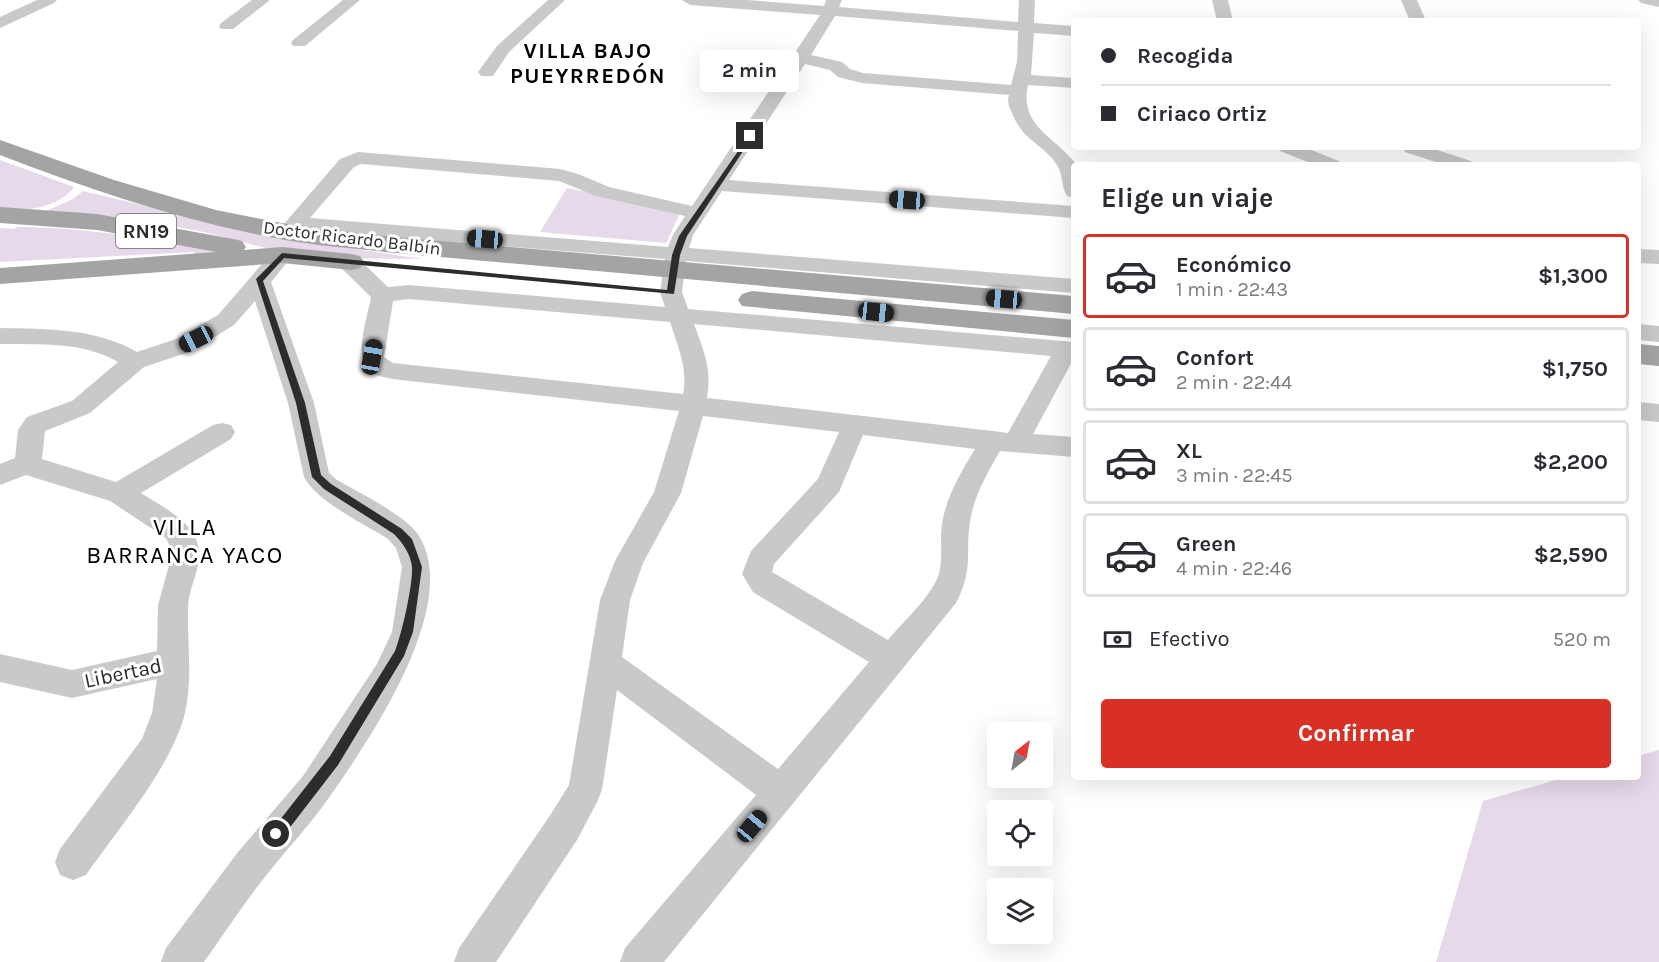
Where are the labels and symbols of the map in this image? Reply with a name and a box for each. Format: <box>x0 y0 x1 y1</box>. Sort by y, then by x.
district label: VILLA BAJO PUEYRREDÓN <box>510 38 666 89</box>
callout: 2 min <box>700 49 800 91</box>
route end <box>736 122 763 149</box>
car <box>888 190 926 210</box>
road number: RN19 <box>116 214 176 248</box>
street label: Doctor Ricardo Balbín <box>262 216 442 260</box>
car <box>466 228 504 250</box>
car <box>985 288 1023 310</box>
car <box>857 301 895 323</box>
car <box>176 323 216 355</box>
car <box>360 338 384 376</box>
district label: VILLA BARRANCA YACO <box>86 513 284 569</box>
street label: Libertad <box>82 653 164 693</box>
north arrow <box>987 722 1053 788</box>
car <box>734 806 770 846</box>
route start <box>262 820 289 847</box>

